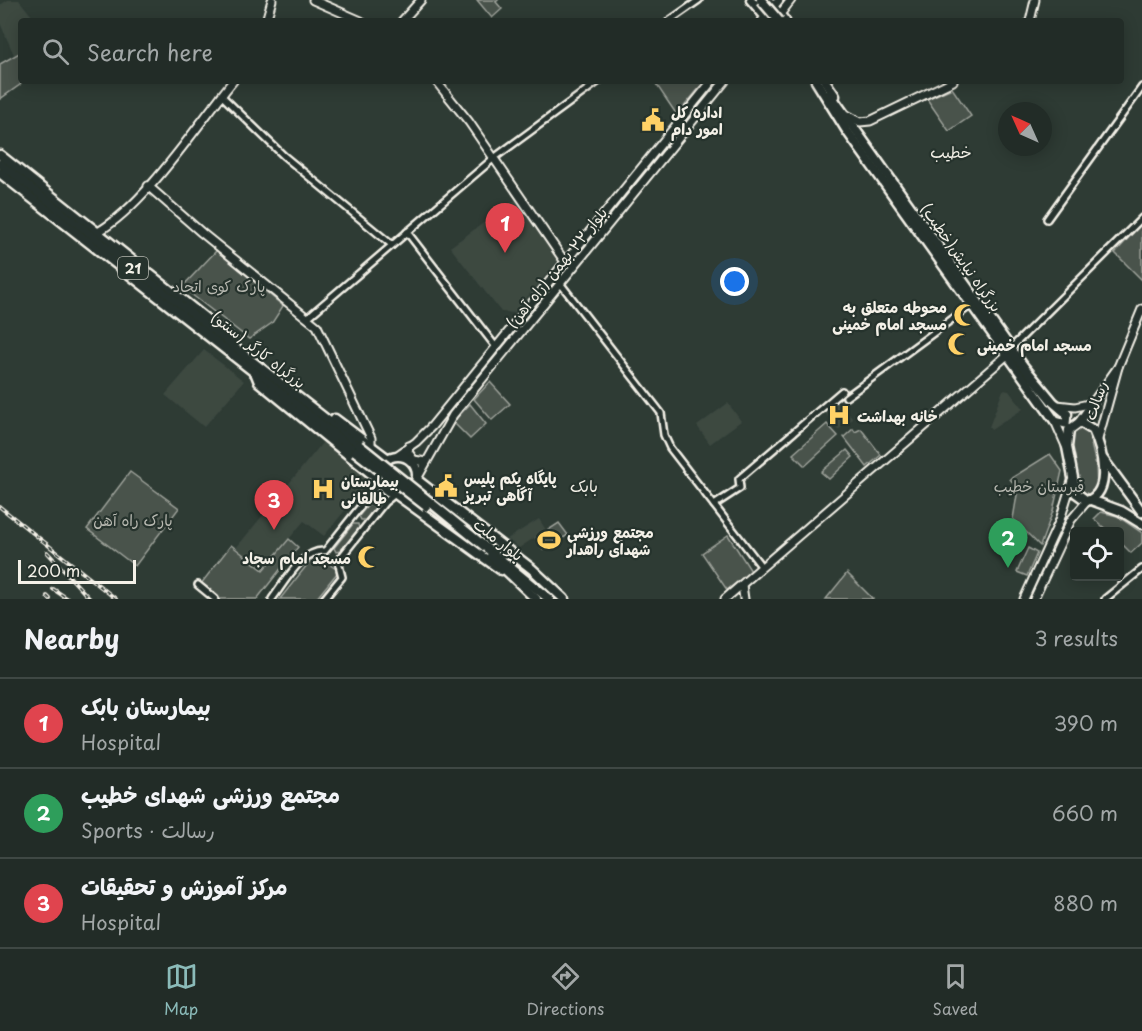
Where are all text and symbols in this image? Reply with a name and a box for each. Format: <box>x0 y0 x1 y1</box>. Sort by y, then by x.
search box <box>18 18 1124 84</box>
icon: search <box>39 35 72 68</box>
text: Search here <box>87 35 213 68</box>
place label: اداره کل امور دام <box>671 100 723 141</box>
north arrow <box>998 102 1052 156</box>
public building icon: اداره کل امور دام <box>640 107 666 133</box>
district label: خطیب <box>930 139 972 163</box>
street label: بزرگراه نیایش(خطیب) <box>916 198 1008 316</box>
street label: بلوار ۲۲ بهمن (راه آهن) <box>500 202 612 332</box>
pin: 1 <box>486 204 524 253</box>
road number: 21 <box>118 257 148 279</box>
your location <box>720 267 749 296</box>
park label: پارک کوی اتحاد <box>173 274 265 297</box>
place label: محوطه متعلق به مسجد امام خمینی <box>832 295 947 336</box>
mosque icon: محوطه متعلق به مسجد امام خمینی <box>952 302 978 328</box>
street label: بزرگراه کارگر (سنتو) <box>207 305 311 393</box>
mosque icon: مسجد امام خمینی <box>946 331 972 357</box>
place label: مسجد امام خمینی <box>977 333 1092 357</box>
street label: رسالت <box>1078 377 1112 423</box>
hospital icon: خانه بهداشت <box>826 402 852 428</box>
place label: خانه بهداشت <box>857 404 938 427</box>
place label: پایگاه یکم پلیس آگاهی تبریز <box>462 466 557 506</box>
place label: بیمارستان طالقانی <box>341 469 399 509</box>
public building icon: پایگاه یکم پلیس آگاهی تبریز <box>433 473 459 499</box>
district label: بابک <box>570 473 598 497</box>
park label: قبرستان خطیب <box>994 474 1084 497</box>
hospital icon: بیمارستان طالقانی <box>310 476 336 502</box>
pin: 3 <box>254 480 294 530</box>
park label: پارک راه آهن <box>93 508 173 531</box>
street label: بلوار ملت <box>469 512 529 566</box>
pin: 2 <box>988 518 1028 568</box>
place label: مجتمع ورزشی شهدای راهدار <box>565 520 654 560</box>
sports icon: مجتمع ورزشی شهدای راهدار <box>536 527 562 553</box>
map controls <box>1070 527 1124 581</box>
button: locate <box>1070 527 1124 581</box>
mosque icon: مسجد امام سجاد <box>356 544 382 570</box>
place label: مسجد امام سجاد <box>242 546 351 570</box>
scale bar <box>18 557 136 584</box>
text: 200 m <box>27 558 80 582</box>
text: Nearby <box>24 619 119 658</box>
text: 3 results <box>1035 623 1118 653</box>
text: بیمارستان بابک <box>81 689 211 722</box>
text: 1 <box>39 708 48 738</box>
text: 390 m <box>1054 708 1118 738</box>
text: Hospital <box>81 727 161 757</box>
text: مجتمع ورزشی شهدای خطیب <box>81 777 340 810</box>
text: 2 <box>36 798 51 828</box>
text: 660 m <box>1052 798 1118 828</box>
text: Sports · رسالت <box>81 815 215 845</box>
text: مرکز آموزش و تحقیقات <box>81 869 288 902</box>
text: 3 <box>37 888 50 918</box>
text: 880 m <box>1053 888 1118 918</box>
text: Hospital <box>81 907 161 937</box>
tab: Map <box>164 960 198 1020</box>
tab: Directions <box>526 960 604 1020</box>
tab: Saved <box>932 960 978 1020</box>

